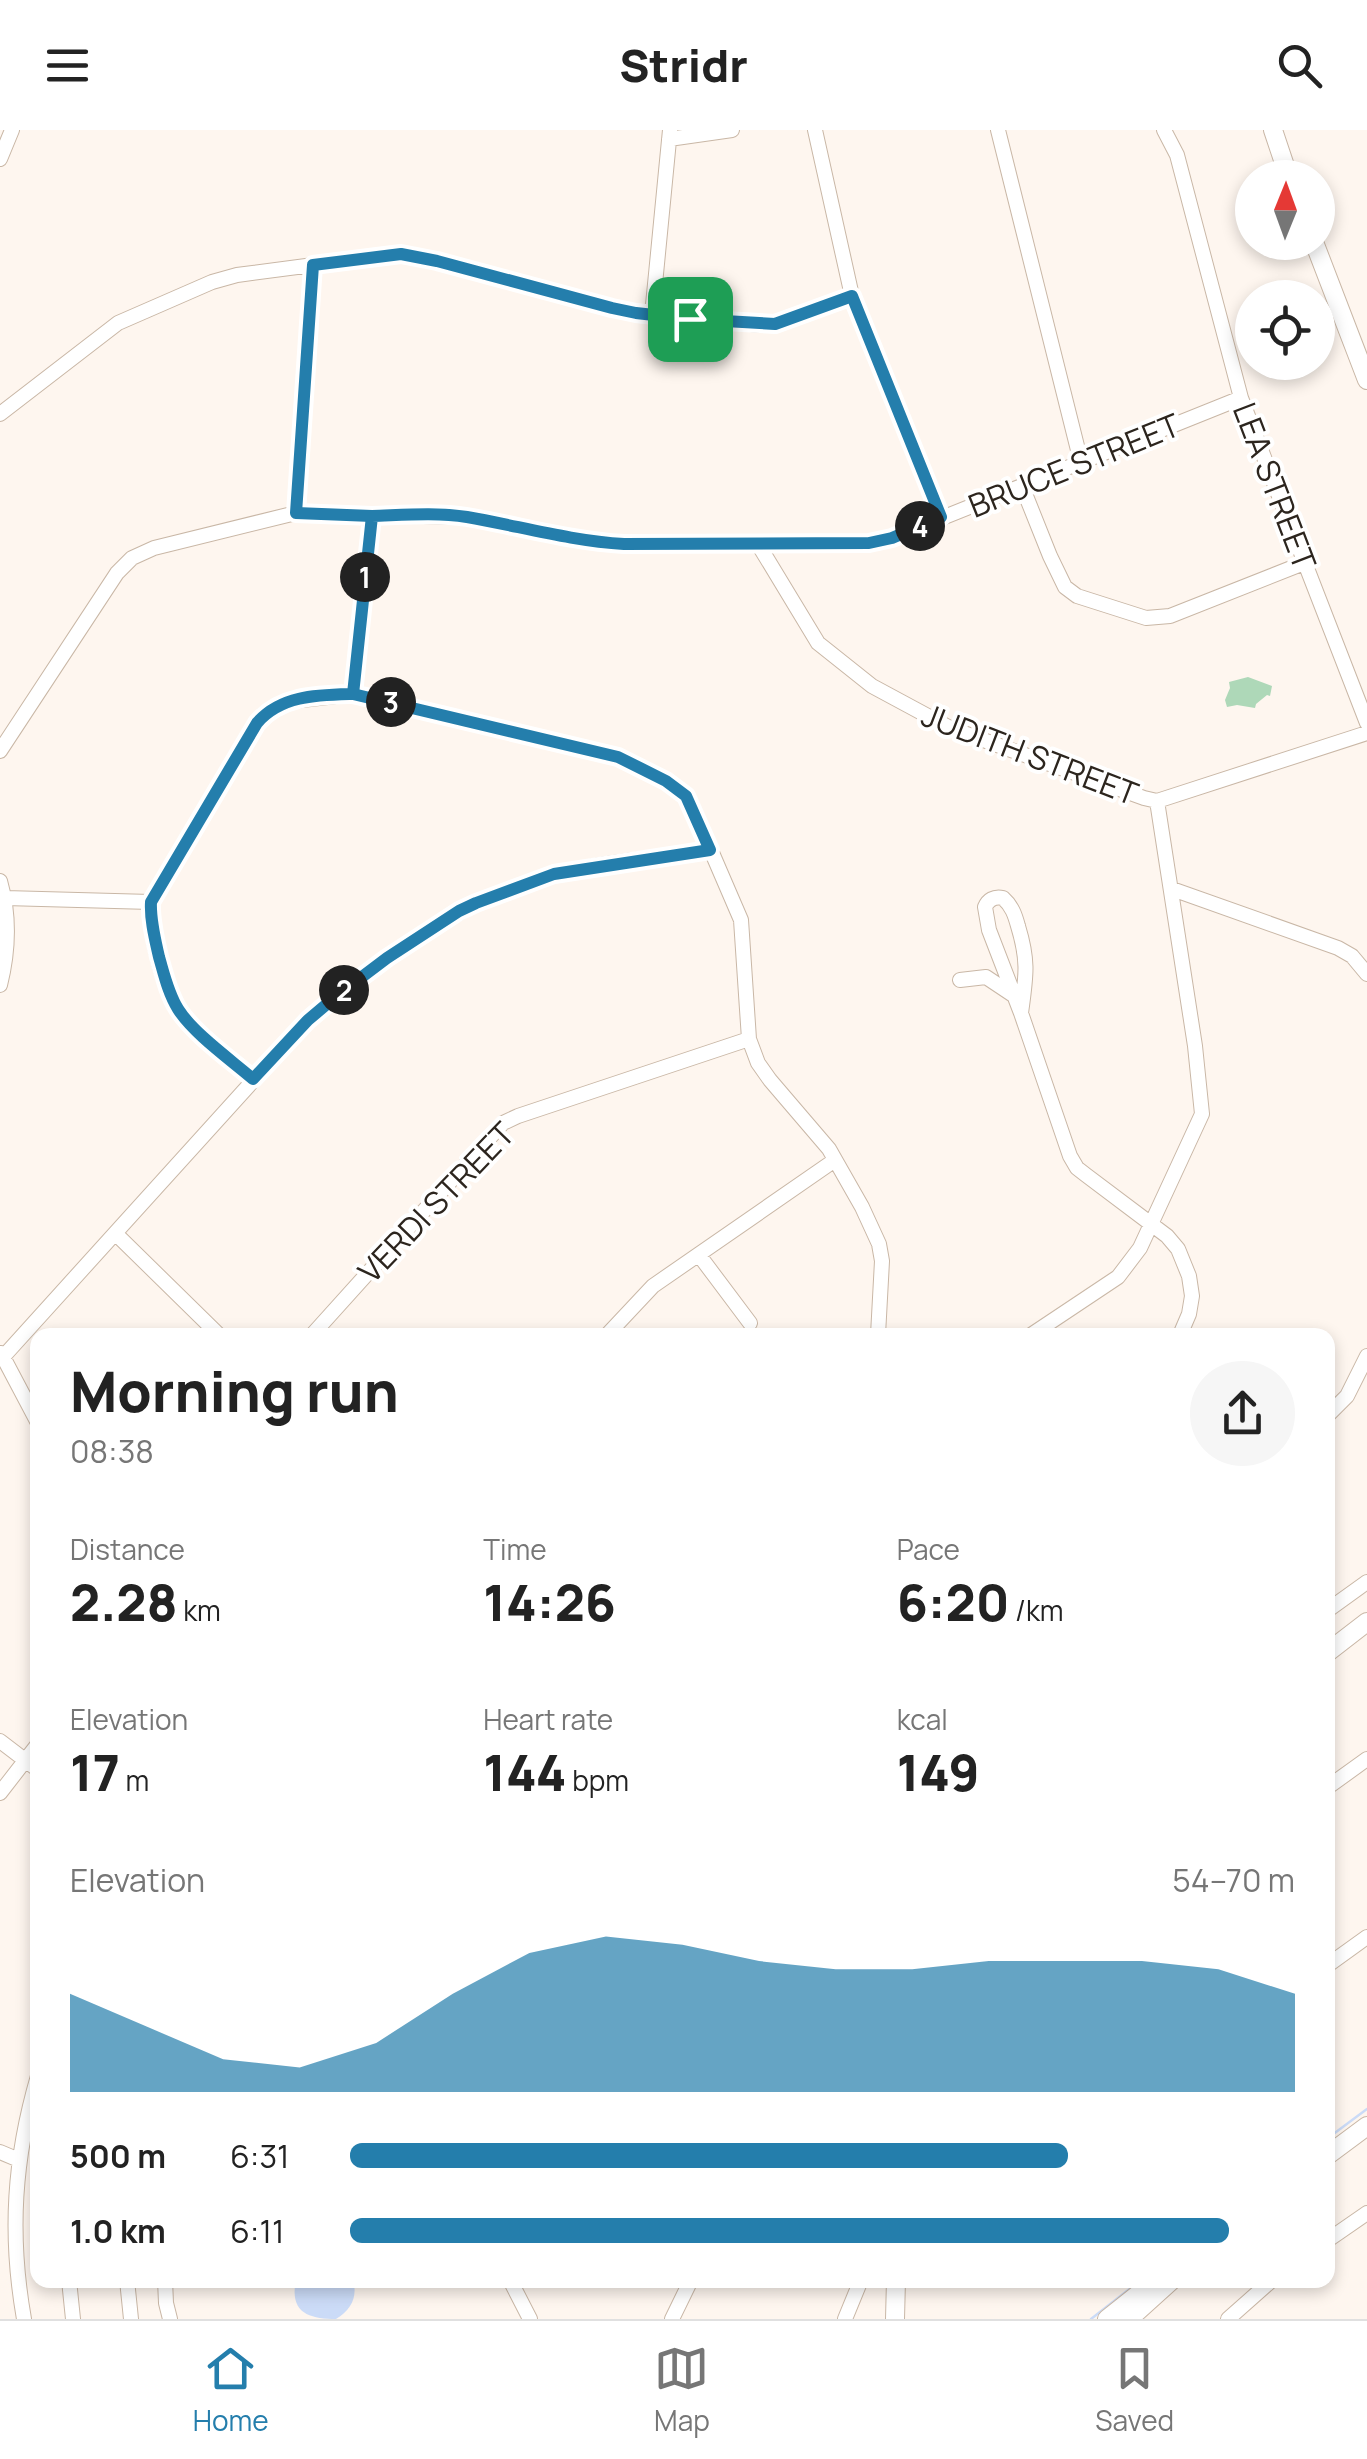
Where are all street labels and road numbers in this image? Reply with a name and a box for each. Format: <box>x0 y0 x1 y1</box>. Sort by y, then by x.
street label: LEA STREET <box>1223 396 1327 576</box>
street label: BRUCE STREET <box>962 403 1186 527</box>
street label: JUDITH STREET <box>916 693 1144 815</box>
street label: VERDI STREET <box>348 1112 524 1292</box>

